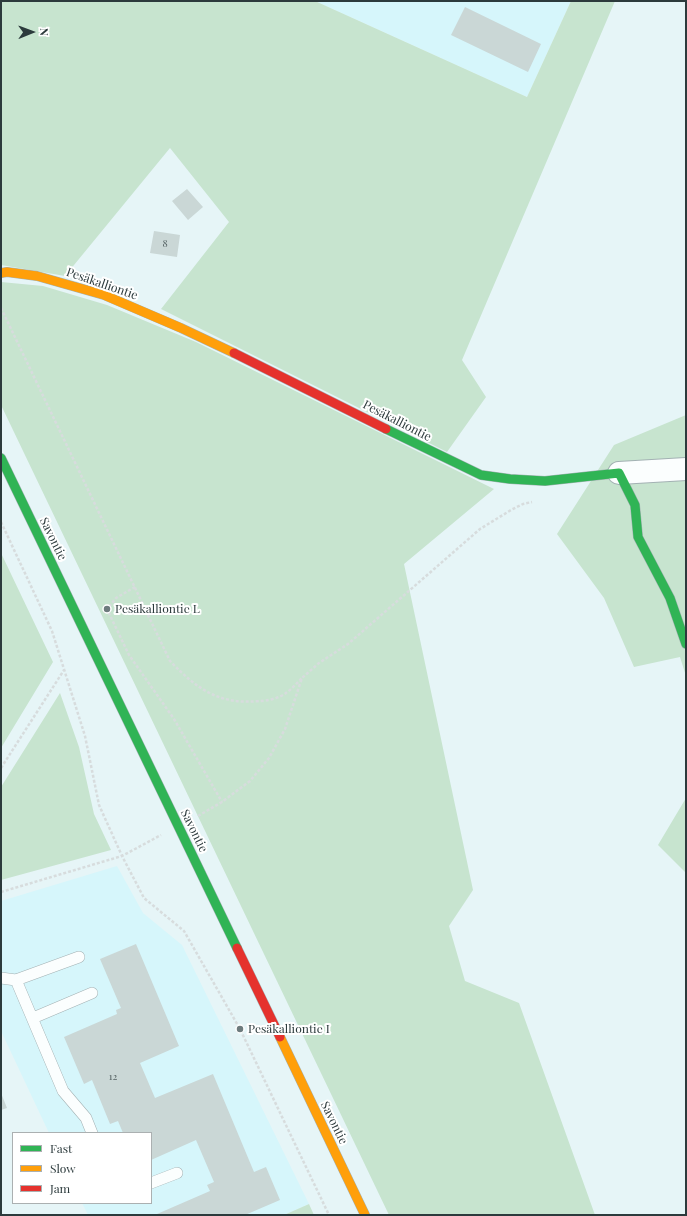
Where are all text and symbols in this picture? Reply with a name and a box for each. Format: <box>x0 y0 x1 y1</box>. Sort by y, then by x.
north arrow <box>12 12 52 52</box>
text: N <box>37 28 52 36</box>
house number: 8 <box>162 238 168 250</box>
street label: Pesäkalliontie <box>64 265 140 303</box>
street label: Pesäkalliontie <box>360 398 434 444</box>
street label: Savontie <box>37 515 69 563</box>
place label: Pesäkalliontie L <box>115 602 200 616</box>
marker: Pesäkalliontie L <box>102 604 112 614</box>
street label: Savontie <box>178 807 210 855</box>
place label: Pesäkalliontie I <box>248 1022 330 1036</box>
marker: Pesäkalliontie I <box>235 1024 245 1034</box>
house number: 12 <box>109 1071 117 1083</box>
street label: Savontie <box>318 1099 350 1147</box>
legend <box>12 1132 152 1204</box>
text: Fast <box>50 1140 72 1156</box>
text: Slow <box>50 1160 76 1176</box>
text: Jam <box>50 1180 70 1196</box>

